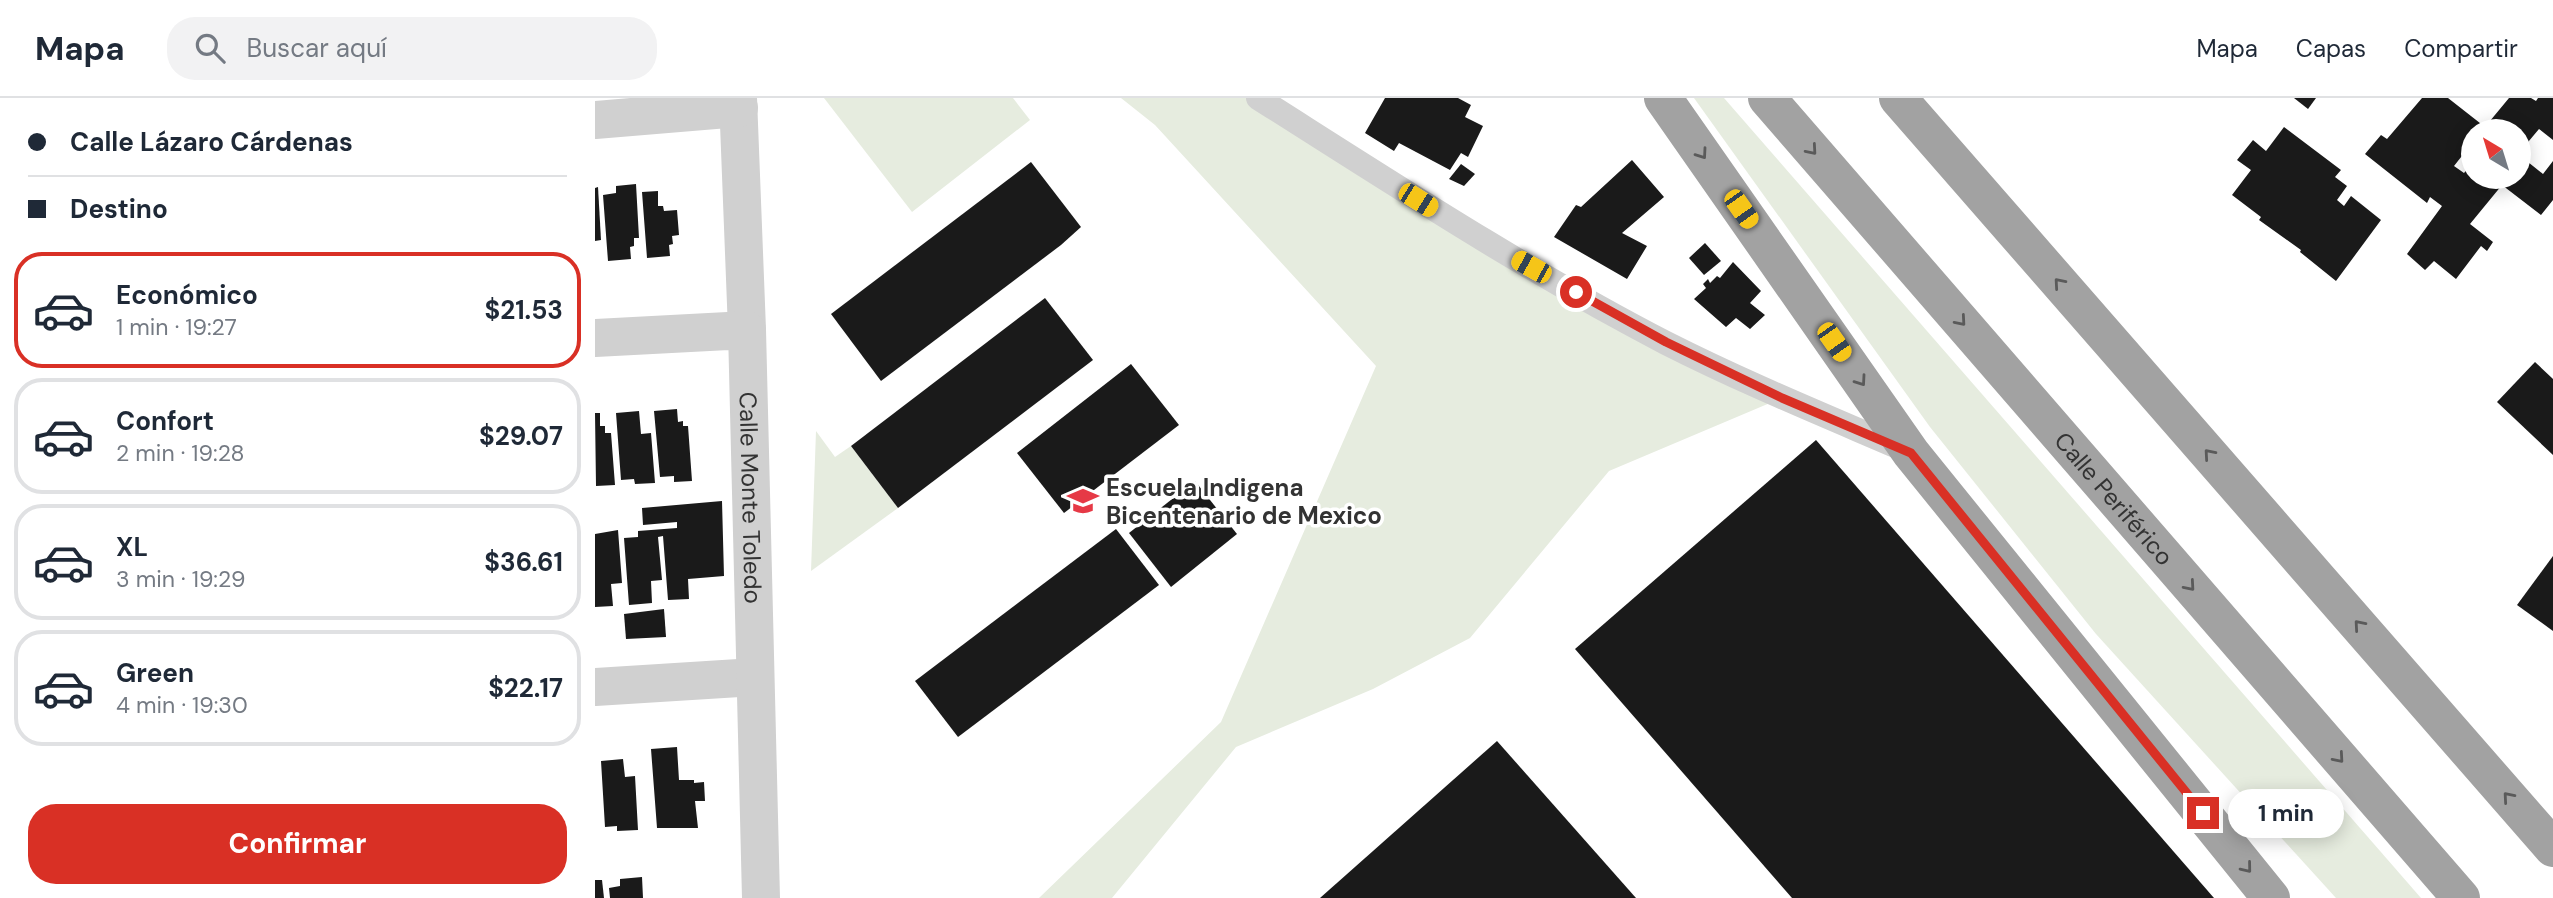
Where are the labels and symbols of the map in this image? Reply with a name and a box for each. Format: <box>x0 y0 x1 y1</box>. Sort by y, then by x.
north arrow <box>2461 119 2531 189</box>
one-way arrow <box>1804 141 1816 154</box>
one-way arrow <box>1694 146 1706 159</box>
car <box>1395 180 1442 220</box>
car <box>1721 186 1762 232</box>
car <box>1508 248 1555 286</box>
route start <box>1560 276 1592 308</box>
one-way arrow <box>2055 278 2067 291</box>
one-way arrow <box>1953 313 1965 326</box>
car <box>1814 319 1855 365</box>
one-way arrow <box>1853 373 1865 386</box>
street label: Calle Monte Toledo <box>733 391 769 604</box>
street label: Calle Periférico <box>2048 425 2181 571</box>
one-way arrow <box>2205 449 2217 462</box>
place label: Escuela Indigena Bicentenario de Mexico <box>1106 472 1382 531</box>
school or university icon: Escuela Indigena Bicentenario de Mexico <box>1066 484 1100 518</box>
one-way arrow <box>2182 578 2194 591</box>
one-way arrow <box>2354 621 2367 634</box>
one-way arrow <box>2331 749 2343 762</box>
callout: 1 min <box>2227 788 2343 838</box>
one-way arrow <box>2504 792 2516 805</box>
route end <box>2187 797 2219 829</box>
one-way arrow <box>2239 859 2251 872</box>

